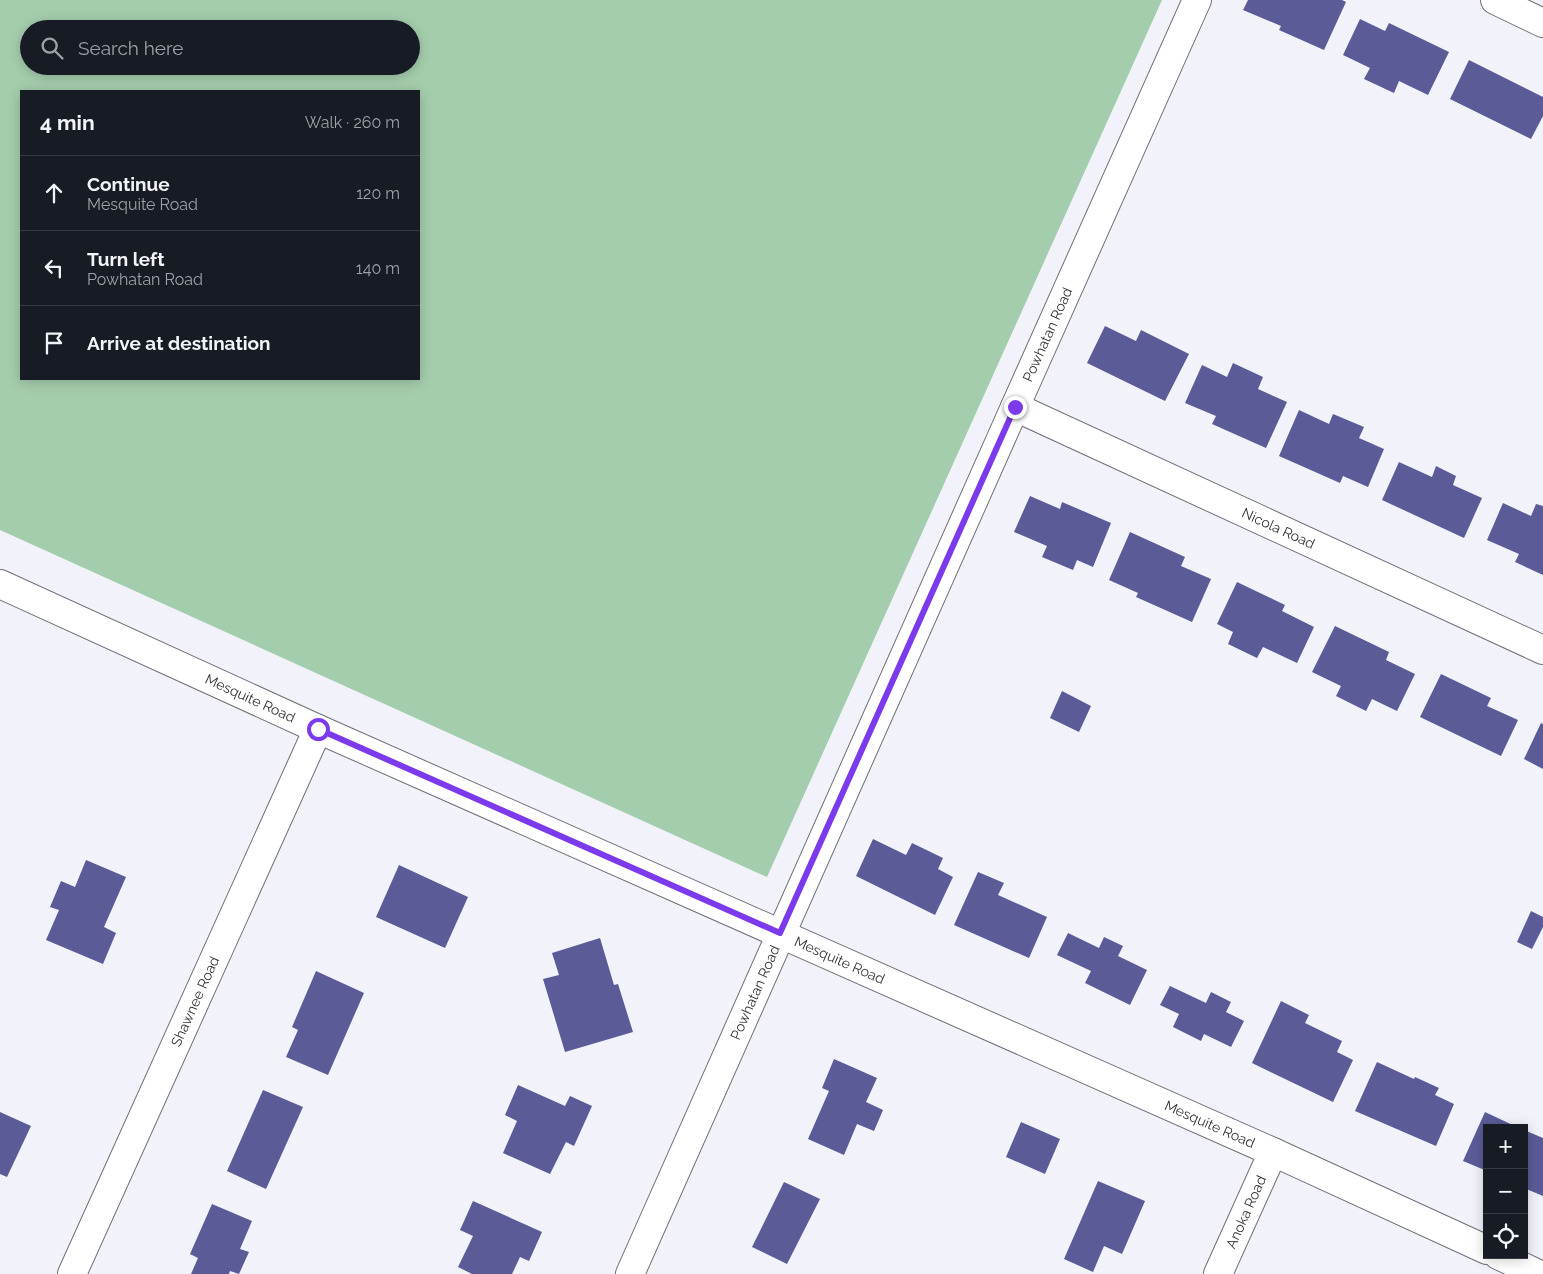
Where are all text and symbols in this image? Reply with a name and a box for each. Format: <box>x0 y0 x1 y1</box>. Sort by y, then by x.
search box <box>20 20 420 75</box>
icon: search <box>38 34 66 62</box>
text: Search here <box>78 37 184 59</box>
text: 4 min <box>40 110 95 135</box>
text: Walk · 260 m <box>305 113 400 132</box>
text: Continue <box>87 173 170 195</box>
icon: ahead <box>40 179 68 207</box>
text: 120 m <box>356 184 400 203</box>
text: Mesquite Road <box>87 195 198 214</box>
text: Turn left <box>87 248 164 270</box>
icon: left <box>40 254 68 282</box>
text: 140 m <box>356 259 400 278</box>
text: Powhatan Road <box>87 270 203 289</box>
street label: Powhatan Road <box>1019 285 1075 384</box>
icon: arrive <box>40 329 68 357</box>
text: Arrive at destination <box>87 332 271 354</box>
route end <box>1004 396 1027 419</box>
street label: Nicola Road <box>1239 505 1317 552</box>
street label: Mesquite Road <box>203 671 298 726</box>
route start <box>307 718 330 741</box>
street label: Mesquite Road <box>792 933 887 987</box>
street label: Powhatan Road <box>727 943 783 1042</box>
street label: Shawnee Road <box>168 954 222 1049</box>
street label: Mesquite Road <box>1162 1097 1258 1151</box>
map controls <box>1483 1124 1528 1259</box>
button: + <box>1483 1124 1528 1169</box>
button: − <box>1483 1169 1528 1214</box>
street label: Anoka Road <box>1223 1173 1269 1251</box>
button: locate <box>1483 1214 1528 1259</box>

